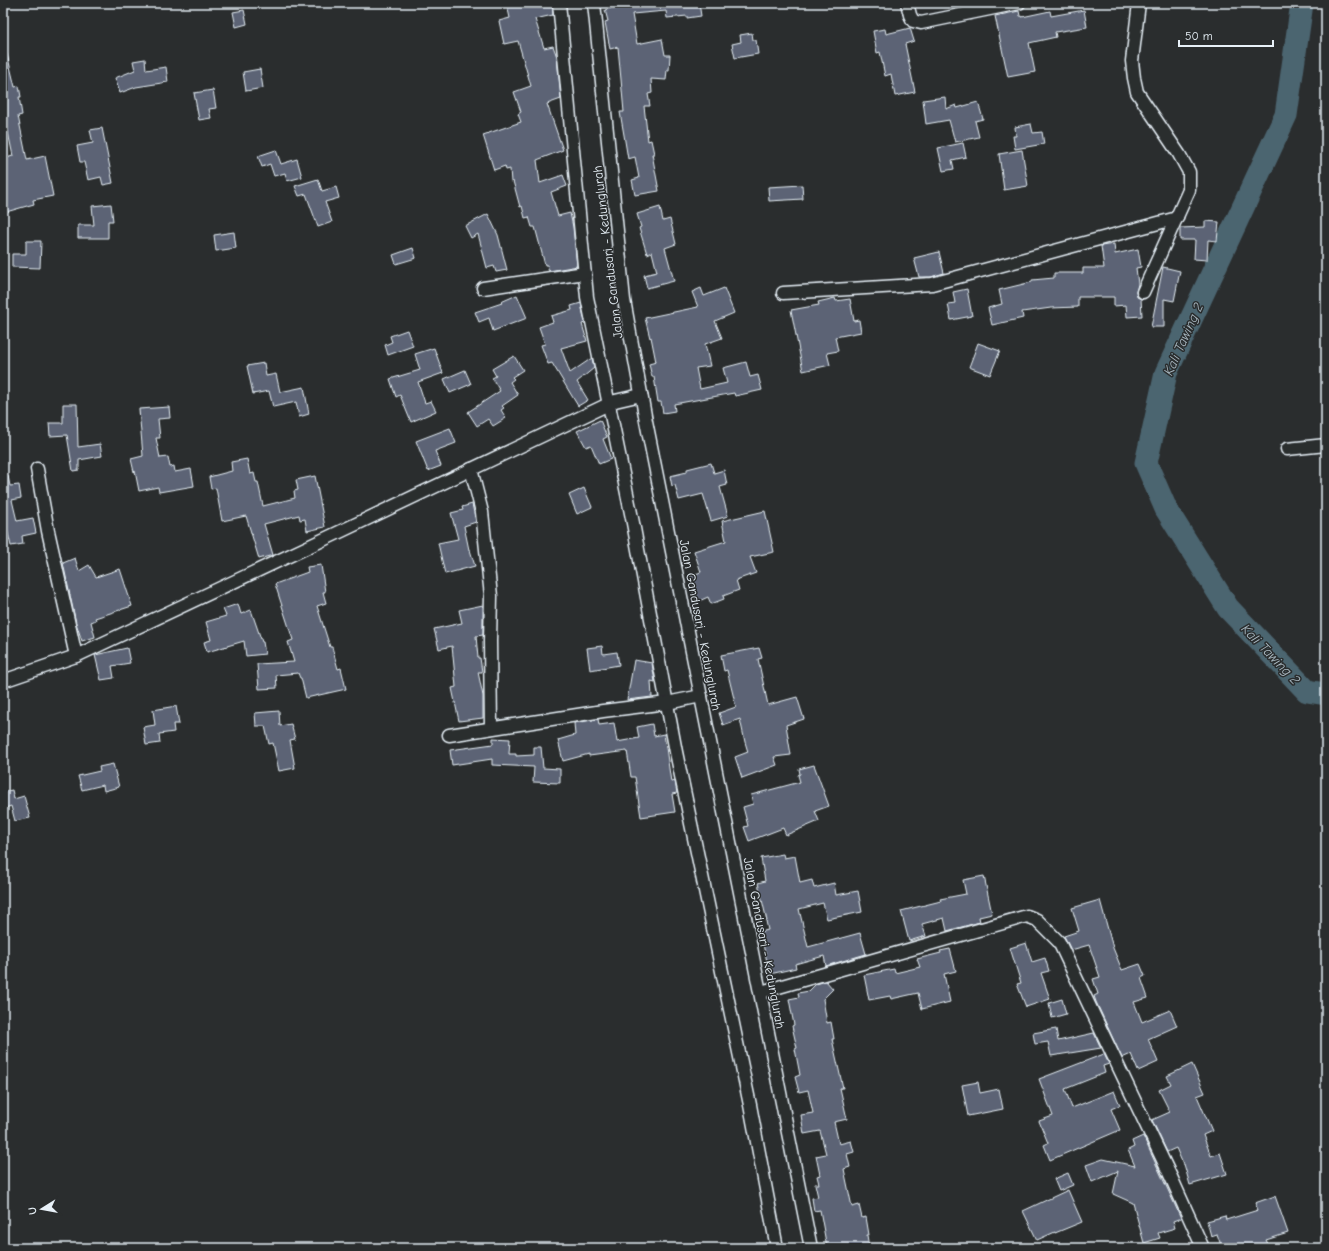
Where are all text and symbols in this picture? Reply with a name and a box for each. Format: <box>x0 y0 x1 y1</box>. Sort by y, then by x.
scale bar <box>1179 22 1273 48</box>
text: 50 m <box>1185 29 1213 43</box>
street label: Jalan Gandusari - Kedunglurah <box>589 165 626 339</box>
water label: Kali Tawing 2 <box>1160 300 1207 378</box>
street label: Jalan Gandusari - Kedunglurah <box>677 538 724 712</box>
water label: Kali Tawing 2 <box>1238 620 1304 689</box>
street label: Jalan Gandusari - Kedunglurah <box>741 856 788 1030</box>
north arrow <box>22 1189 62 1229</box>
text: U <box>26 1206 40 1216</box>

